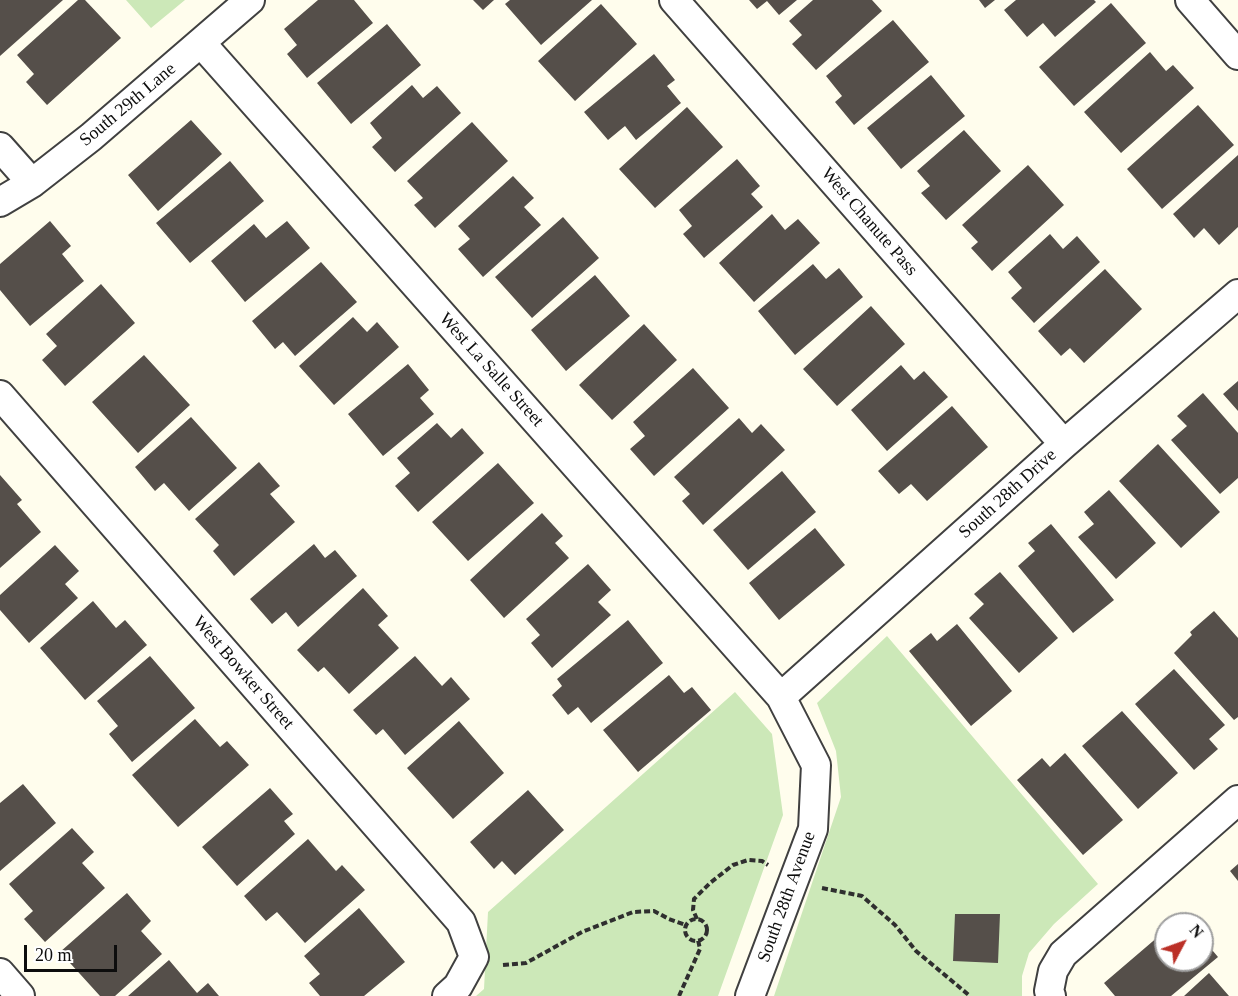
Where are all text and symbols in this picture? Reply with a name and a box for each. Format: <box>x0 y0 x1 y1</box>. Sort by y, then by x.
street label: South 29th Lane <box>75 58 181 152</box>
street label: West Chanute Pass <box>816 163 922 281</box>
street label: West La Salle Street <box>434 309 548 431</box>
street label: South 28th Drive <box>955 444 1061 544</box>
street label: West Bowker Street <box>188 612 298 734</box>
street label: South 28th Avenue <box>753 829 821 965</box>
north arrow <box>1154 912 1214 972</box>
text: N <box>1186 921 1207 941</box>
scale bar <box>27 933 120 971</box>
text: 20 m <box>35 945 72 965</box>

